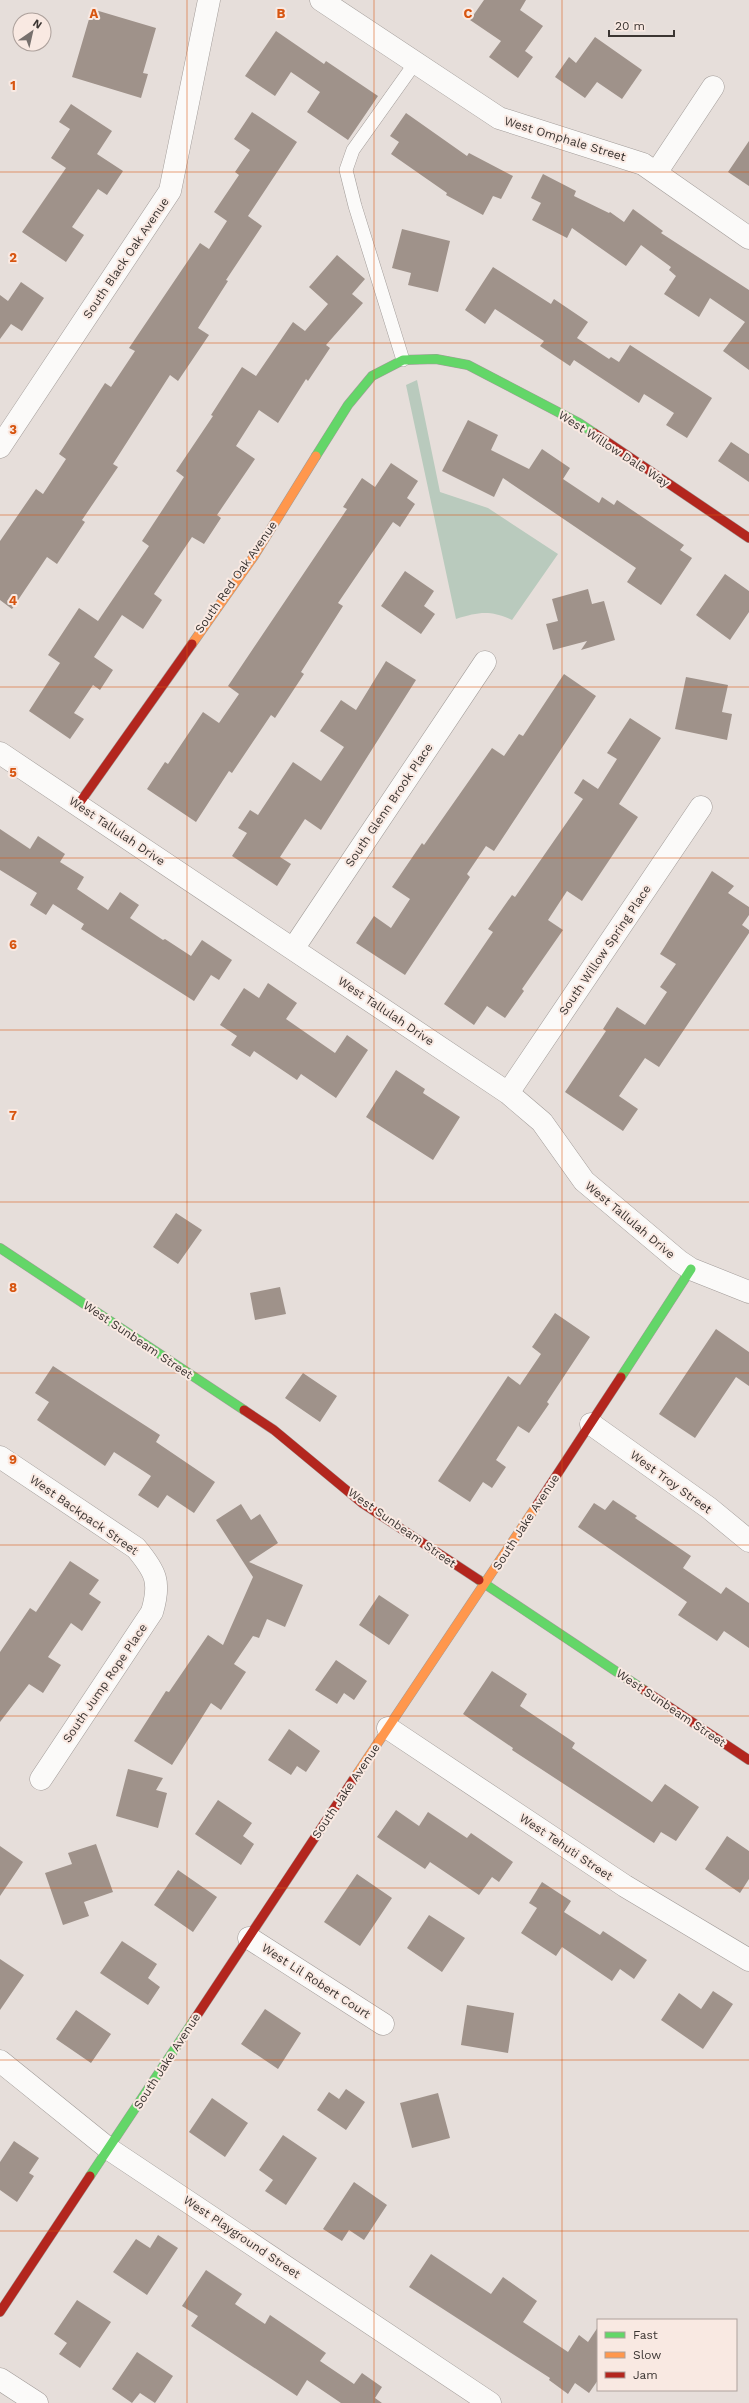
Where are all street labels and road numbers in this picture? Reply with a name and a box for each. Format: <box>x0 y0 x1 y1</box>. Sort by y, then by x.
street label: West Omphale Street <box>503 114 627 164</box>
street label: South Black Oak Avenue <box>80 195 172 321</box>
street label: West Willow Dale Way <box>556 408 673 491</box>
street label: South Red Oak Avenue <box>192 518 280 636</box>
street label: South Glenn Brook Place <box>342 740 436 869</box>
street label: West Tallulah Drive <box>66 794 168 868</box>
street label: South Willow Spring Place <box>556 882 654 1018</box>
street label: West Tallulah Drive <box>335 974 437 1048</box>
street label: West Tallulah Drive <box>582 1178 678 1262</box>
street label: West Sunbeam Street <box>81 1298 195 1382</box>
street label: West Troy Street <box>627 1448 715 1516</box>
street label: South Jake Avenue <box>490 1471 562 1573</box>
street label: West Backpack Street <box>27 1472 141 1558</box>
street label: West Sunbeam Street <box>345 1485 459 1571</box>
street label: South Jump Rope Place <box>60 1621 150 1745</box>
street label: West Sunbeam Street <box>614 1666 728 1750</box>
street label: South Jake Avenue <box>309 1741 383 1841</box>
street label: West Tehuti Street <box>517 1811 615 1883</box>
street label: West Lil Robert Court <box>259 1941 373 2021</box>
street label: South Jake Avenue <box>131 2010 203 2112</box>
street label: West Playground Street <box>181 2193 303 2281</box>

